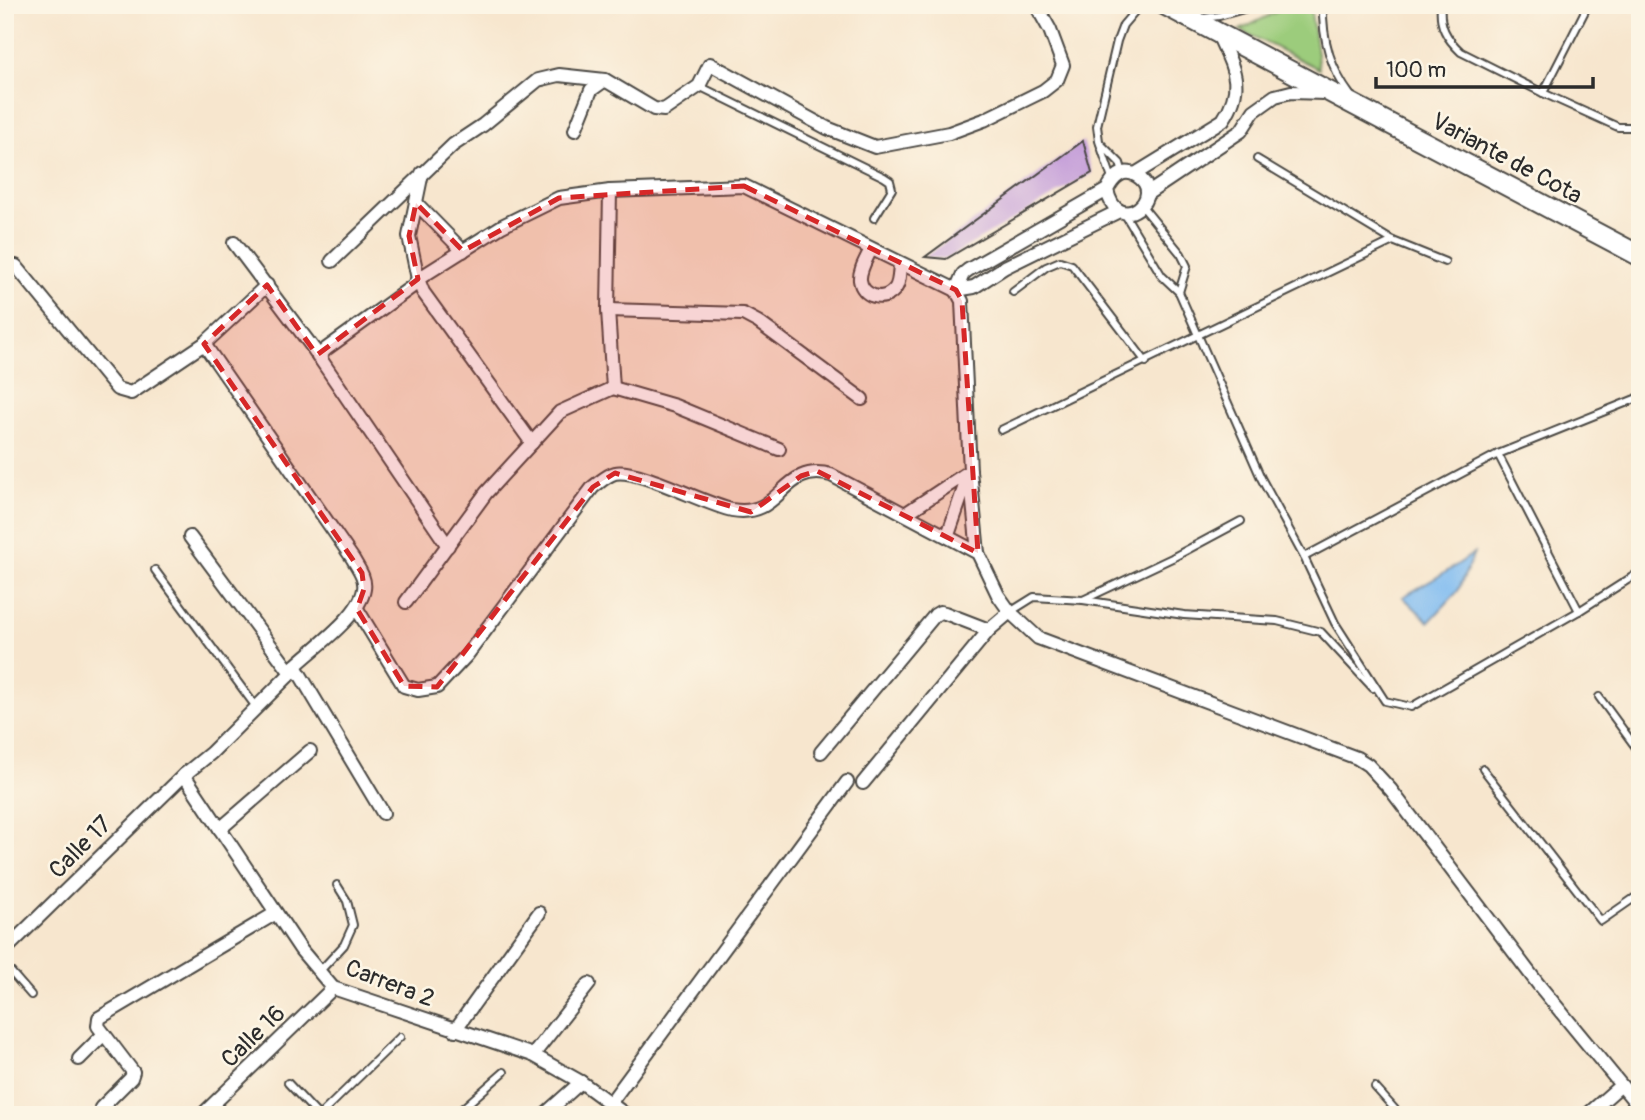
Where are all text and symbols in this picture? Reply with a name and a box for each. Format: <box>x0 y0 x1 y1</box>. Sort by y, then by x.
scale bar <box>1376 46 1592 90</box>
text: 100 m <box>1386 57 1446 84</box>
street label: Variante de Cota <box>1426 107 1587 210</box>
street label: Calle 17 <box>43 810 118 885</box>
street label: Carrera 2 <box>341 953 438 1014</box>
street label: Calle 16 <box>215 999 291 1074</box>

